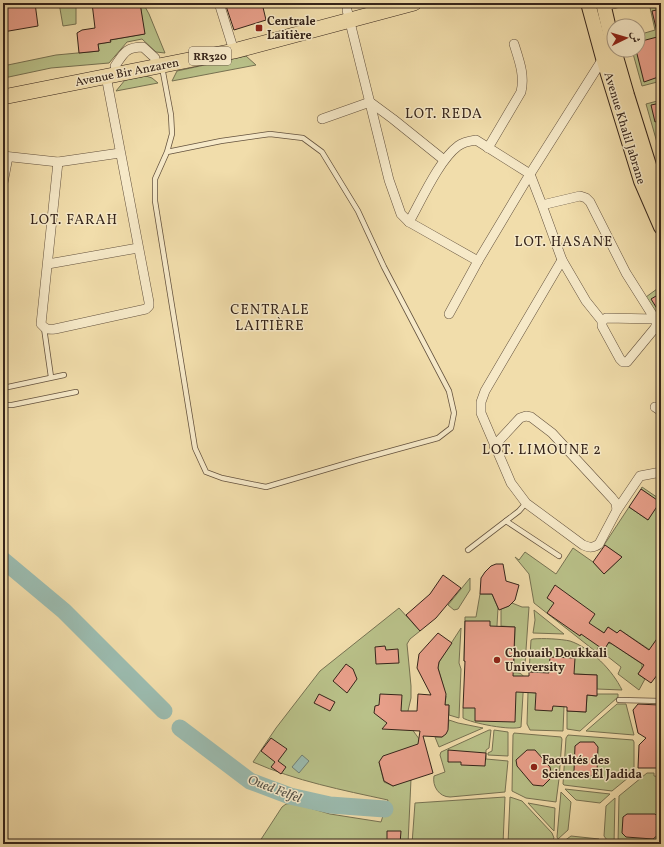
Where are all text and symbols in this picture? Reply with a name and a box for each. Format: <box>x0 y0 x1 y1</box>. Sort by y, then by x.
place label: Centrale Laitière <box>267 14 316 44</box>
north arrow <box>606 18 646 58</box>
marker: Centrale Laitière <box>254 23 264 33</box>
text: ش <box>627 31 642 43</box>
road number: RR320 <box>189 47 231 65</box>
street label: Avenue Bir Anzaren <box>74 55 181 91</box>
street label: Avenue Khalil Jabrane <box>599 70 649 187</box>
district label: LOT. REDA <box>405 105 483 124</box>
district label: LOT. FARAH <box>30 211 118 230</box>
district label: LOT. HASANE <box>515 233 613 252</box>
district label: CENTRALE LAITIÈRE <box>230 301 310 336</box>
district label: LOT. LIMOUNE 2 <box>482 441 602 460</box>
place label: Chouaib Doukkali University <box>505 646 607 676</box>
marker: Chouaib Doukkali University <box>492 655 502 665</box>
place label: Facultés des Sciences El Jadida <box>542 753 642 783</box>
marker: Facultés des Sciences El Jadida <box>529 762 539 772</box>
water label: Oued Felfel <box>245 771 304 809</box>

